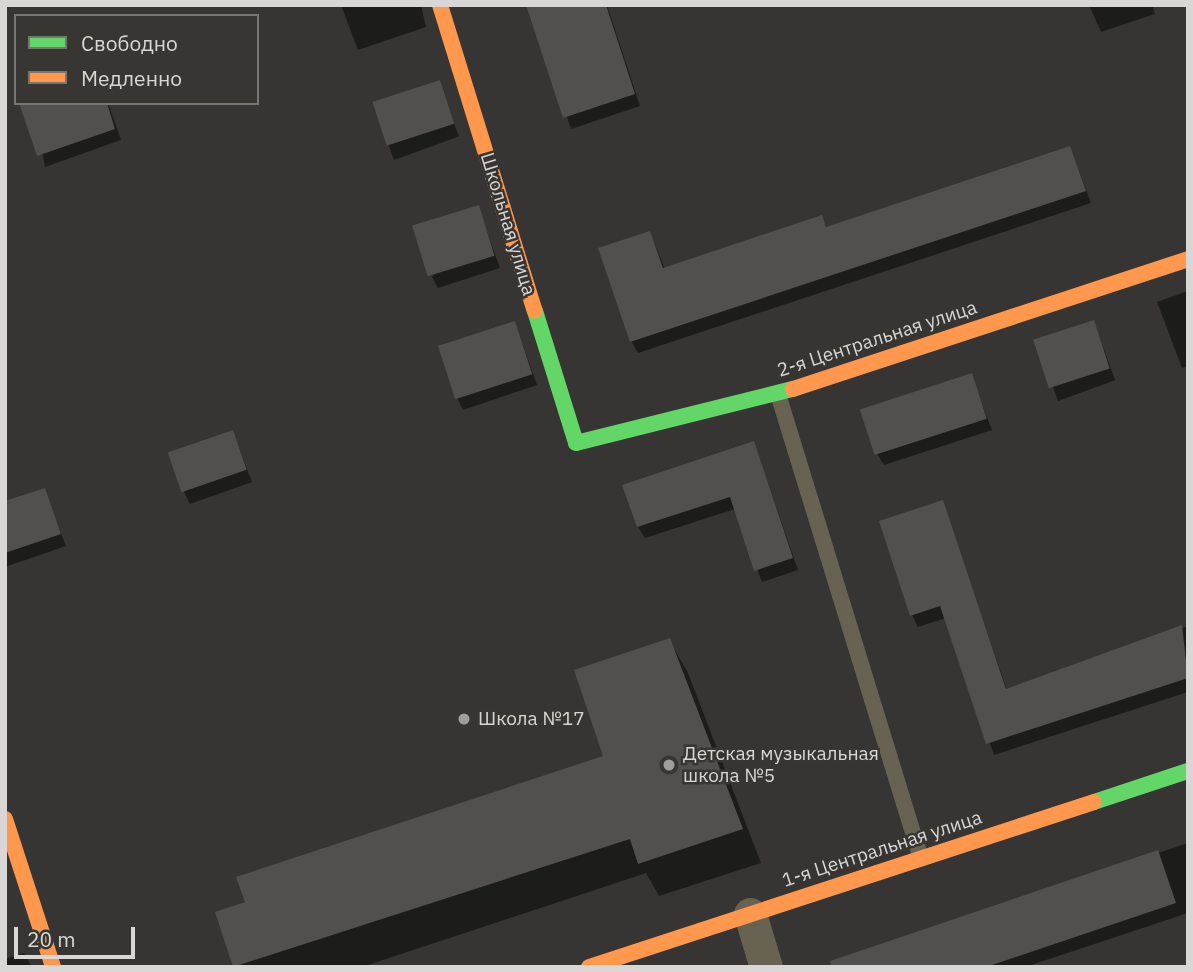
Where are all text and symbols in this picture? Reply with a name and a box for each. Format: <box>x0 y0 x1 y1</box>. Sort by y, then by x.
legend <box>14 14 259 105</box>
text: Свободно <box>81 29 178 57</box>
text: Медленно <box>81 64 182 92</box>
street label: Школьная улица <box>475 150 541 298</box>
street label: 2-я Центральная улица <box>774 296 980 382</box>
place label: Школа №17 <box>478 708 585 730</box>
marker: Школа №17 <box>456 711 472 727</box>
place label: Детская музыкальная школа №5 <box>683 743 879 787</box>
marker: Детская музыкальная школа №5 <box>661 757 677 773</box>
street label: 1-я Центральная улица <box>779 806 985 892</box>
scale bar <box>18 912 138 956</box>
text: 20 m <box>27 925 76 953</box>

